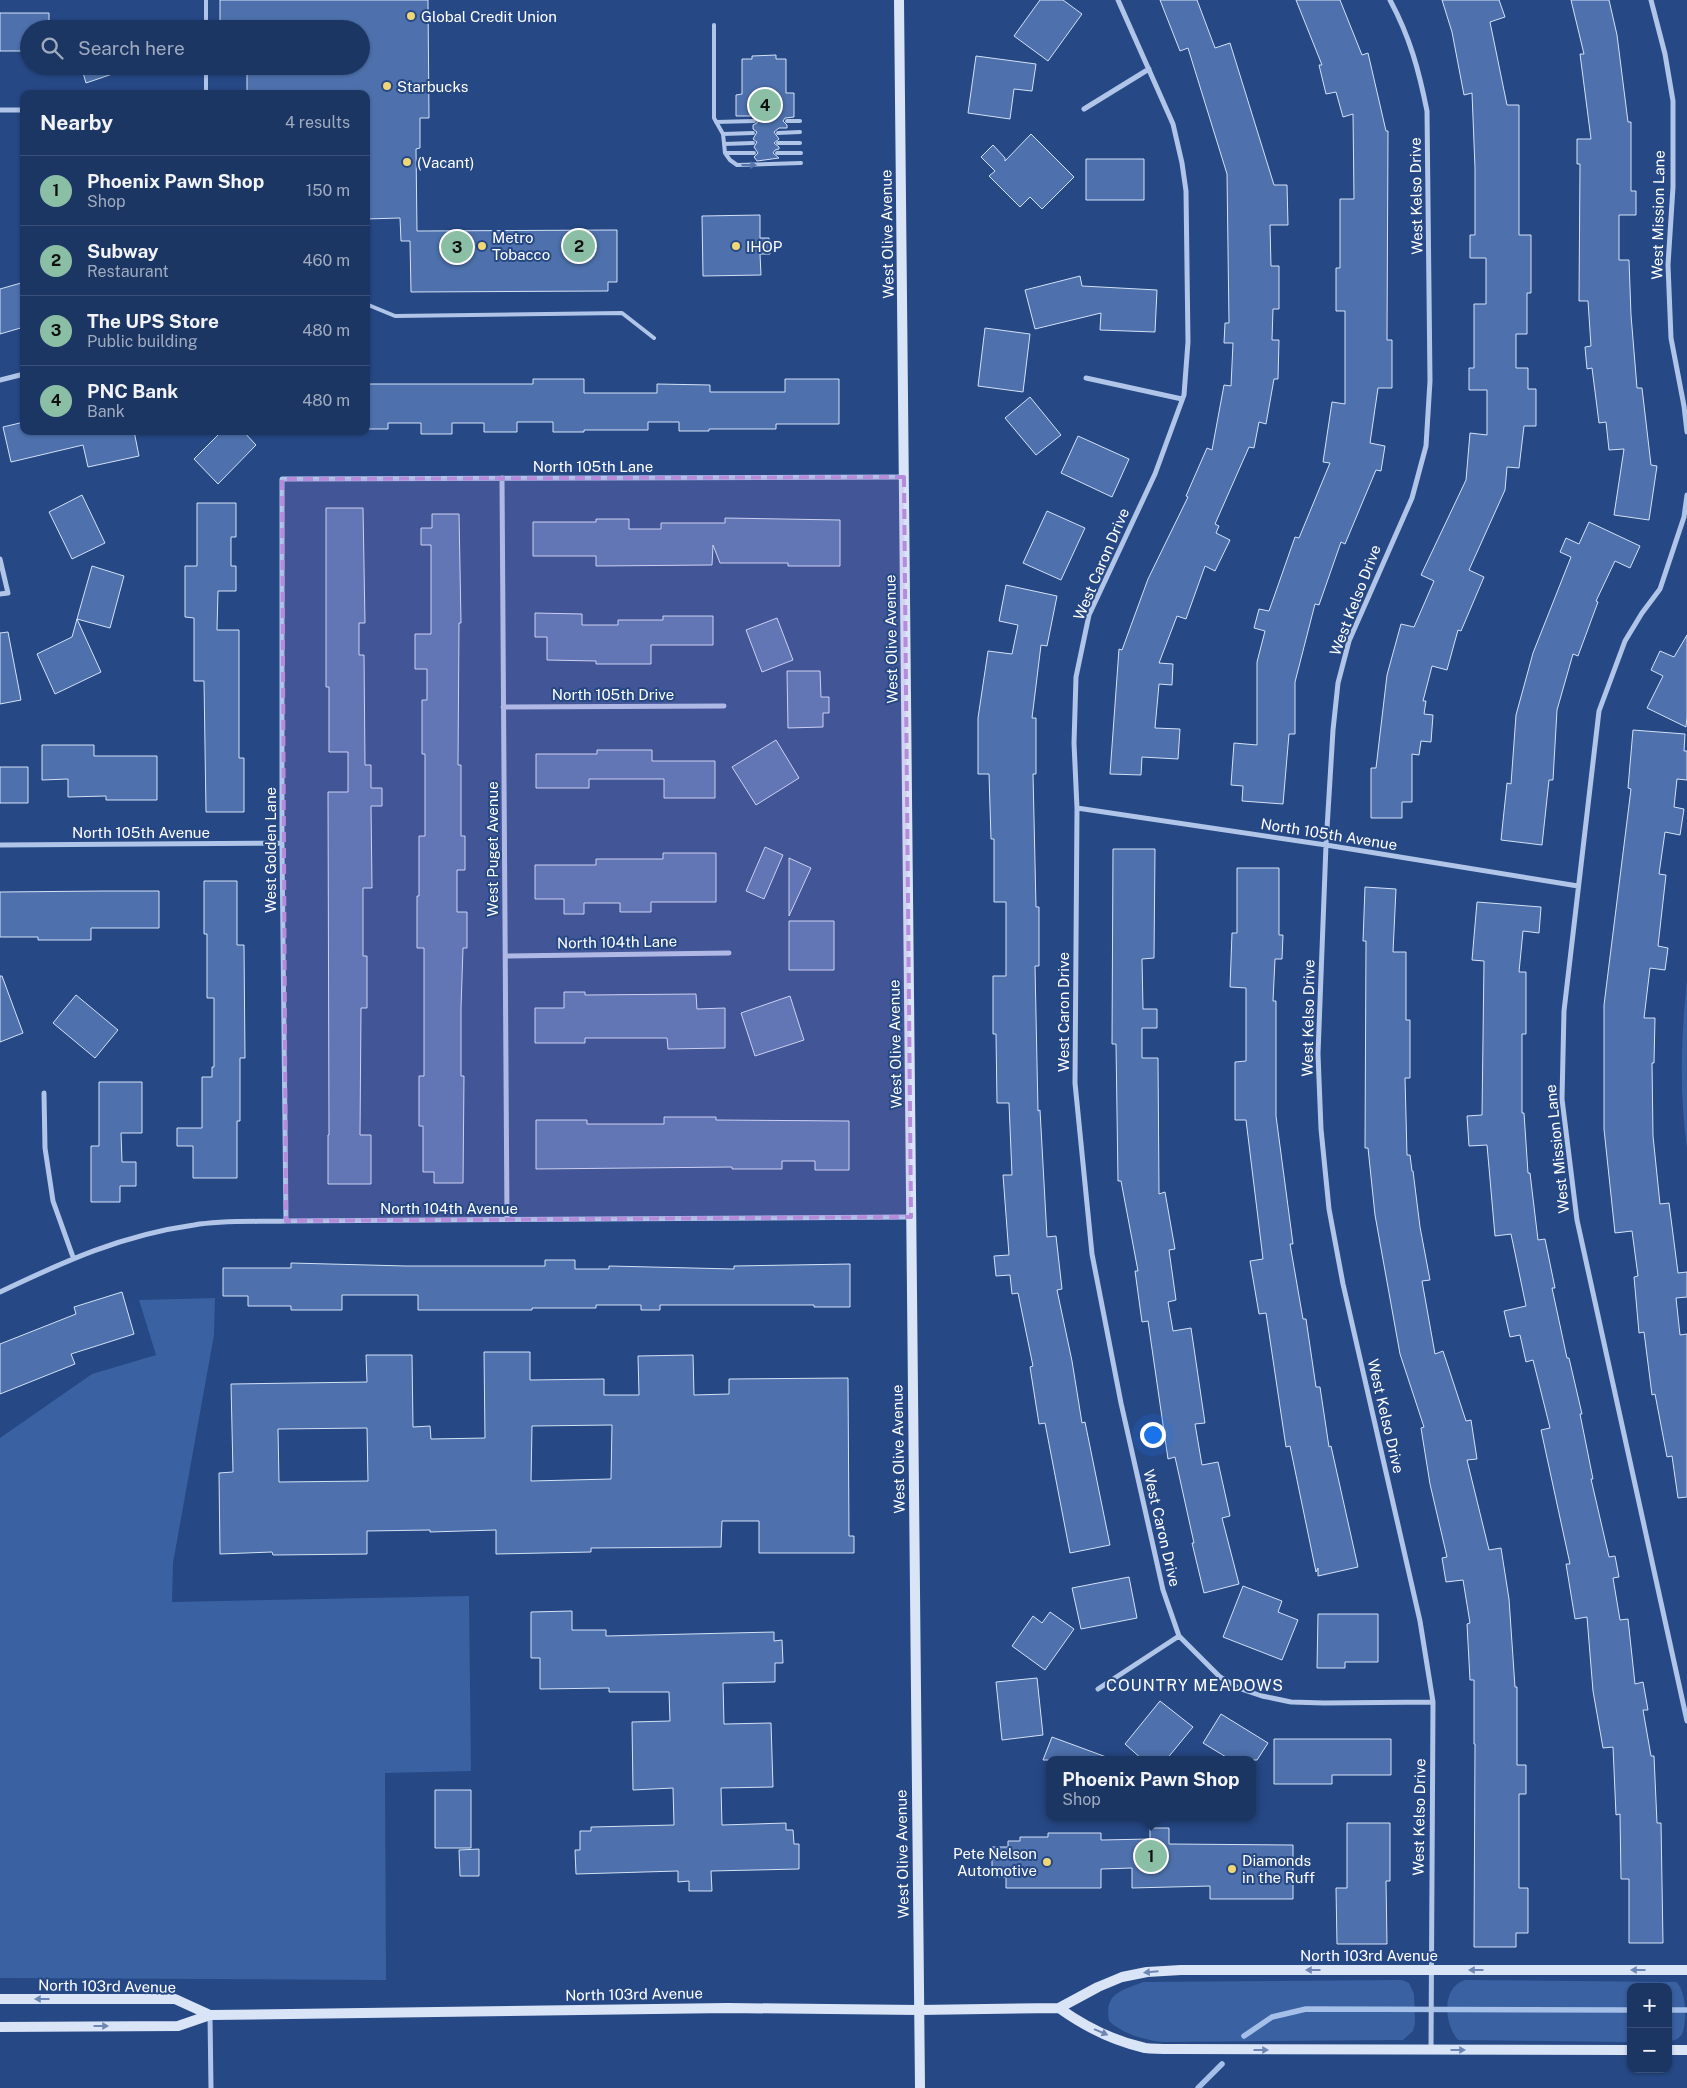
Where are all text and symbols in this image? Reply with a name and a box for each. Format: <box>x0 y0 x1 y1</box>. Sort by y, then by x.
place label: Global Credit Union <box>421 8 557 25</box>
marker: Global Credit Union <box>405 10 417 22</box>
search box <box>20 20 370 75</box>
icon: search <box>38 34 66 62</box>
text: Search here <box>78 37 185 59</box>
place label: Starbucks <box>397 78 468 95</box>
marker: Starbucks <box>381 80 393 92</box>
pin: 4 <box>749 86 781 124</box>
text: Nearby <box>40 110 113 135</box>
text: 4 results <box>285 113 350 132</box>
street label: West Kelso Drive <box>1406 137 1426 255</box>
street label: West Mission Lane <box>1648 150 1668 280</box>
place label: (Vacant) <box>417 154 474 171</box>
marker: (Vacant) <box>401 156 413 168</box>
one-way arrow <box>741 161 757 169</box>
street label: West Olive Avenue <box>877 169 897 299</box>
text: Phoenix Pawn Shop <box>87 170 264 192</box>
text: 1 <box>53 181 59 200</box>
text: 150 m <box>306 181 350 200</box>
text: Shop <box>87 192 126 211</box>
pin: 2 <box>563 227 595 265</box>
pin: 3 <box>441 228 473 266</box>
place label: Metro Tobacco <box>492 229 550 263</box>
place label: IHOP <box>746 238 783 255</box>
text: Subway <box>87 240 159 262</box>
marker: Metro Tobacco <box>476 240 488 252</box>
marker: IHOP <box>730 240 742 252</box>
text: 2 <box>51 251 61 270</box>
text: 460 m <box>303 251 350 270</box>
text: Restaurant <box>87 262 169 281</box>
text: The UPS Store <box>87 310 219 332</box>
text: 3 <box>51 321 61 340</box>
text: 480 m <box>302 321 350 340</box>
text: Public building <box>87 332 198 351</box>
text: PNC Bank <box>87 380 178 402</box>
text: 4 <box>51 391 61 410</box>
text: 480 m <box>302 391 350 410</box>
text: Bank <box>87 402 125 421</box>
street label: North 105th Lane <box>533 458 653 475</box>
street label: West Caron Drive <box>1070 505 1132 623</box>
street label: West Kelso Drive <box>1326 542 1384 658</box>
street label: West Olive Avenue <box>881 574 901 704</box>
street label: North 105th Drive <box>552 686 674 703</box>
street label: West Puget Avenue <box>484 781 501 917</box>
street label: West Golden Lane <box>262 787 279 913</box>
street label: North 105th Avenue <box>1260 815 1398 853</box>
street label: North 105th Avenue <box>72 824 210 841</box>
street label: North 104th Lane <box>557 932 677 952</box>
street label: West Caron Drive <box>1055 952 1072 1072</box>
street label: West Kelso Drive <box>1298 959 1318 1077</box>
street label: West Olive Avenue <box>885 979 905 1109</box>
street label: West Mission Lane <box>1542 1084 1572 1214</box>
street label: North 104th Avenue <box>380 1200 518 1217</box>
street label: West Kelso Drive <box>1365 1357 1407 1475</box>
street label: West Olive Avenue <box>888 1384 908 1514</box>
your location <box>1140 1422 1166 1448</box>
street label: West Caron Drive <box>1140 1468 1184 1588</box>
district label: COUNTRY MEADOWS <box>1106 1676 1284 1695</box>
popup <box>1046 1756 1256 1821</box>
street label: West Kelso Drive <box>1409 1758 1429 1876</box>
text: Phoenix Pawn Shop <box>1062 1768 1240 1790</box>
street label: West Olive Avenue <box>892 1789 912 1919</box>
text: Shop <box>1062 1790 1101 1809</box>
pin: 1 <box>1135 1837 1167 1875</box>
place label: Pete Nelson Automotive <box>953 1845 1037 1879</box>
place label: Diamonds in the Ruff <box>1242 1852 1315 1886</box>
marker: Pete Nelson Automotive <box>1041 1856 1053 1868</box>
marker: Diamonds in the Ruff <box>1226 1863 1238 1875</box>
street label: North 103rd Avenue <box>1300 1947 1438 1964</box>
one-way arrow <box>1305 1966 1321 1974</box>
one-way arrow <box>1468 1966 1484 1974</box>
one-way arrow <box>1630 1966 1646 1974</box>
one-way arrow <box>1143 1968 1159 1976</box>
street label: North 103rd Avenue <box>38 1976 176 1996</box>
map controls <box>1627 1983 1672 2073</box>
button: + <box>1627 1983 1672 2028</box>
street label: North 103rd Avenue <box>565 1984 703 2004</box>
one-way arrow <box>34 1995 50 2003</box>
one-way arrow <box>93 2022 109 2030</box>
one-way arrow <box>1094 2028 1109 2036</box>
button: − <box>1627 2028 1672 2073</box>
one-way arrow <box>1253 2046 1269 2054</box>
one-way arrow <box>1451 2046 1467 2054</box>

